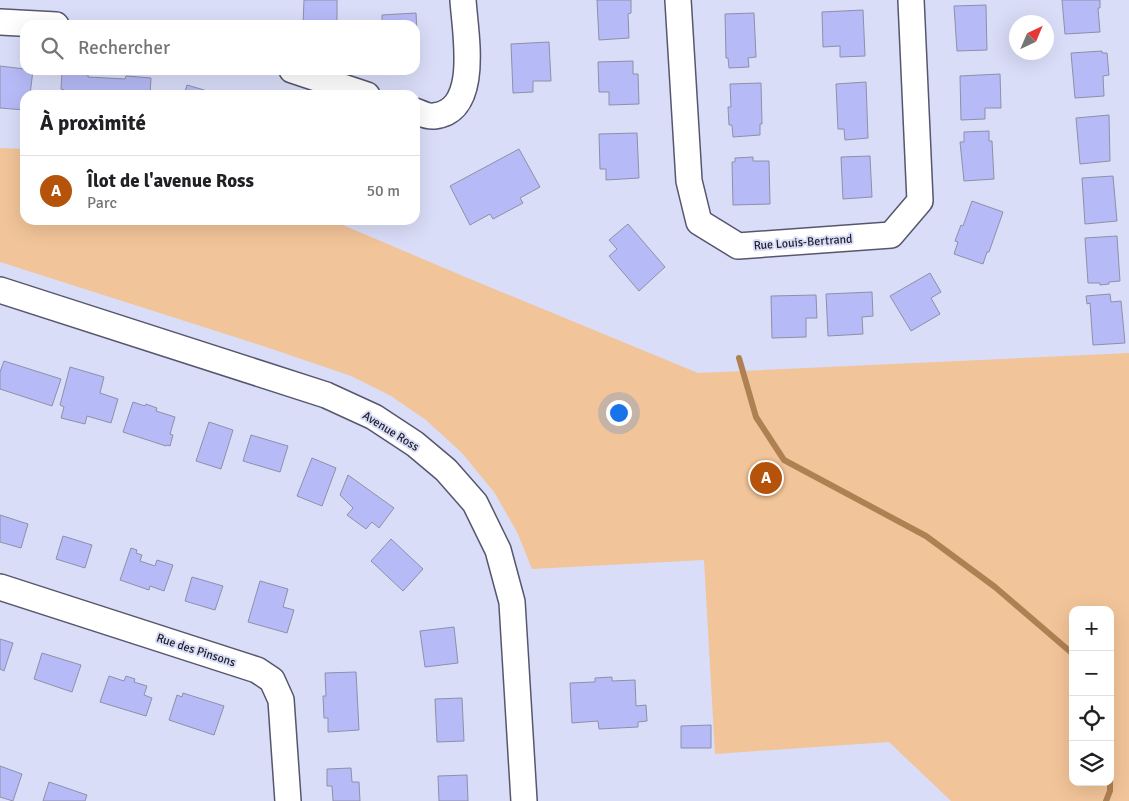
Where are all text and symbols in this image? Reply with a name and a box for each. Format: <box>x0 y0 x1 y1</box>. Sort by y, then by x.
north arrow <box>1009 15 1054 60</box>
search box <box>20 20 420 75</box>
icon: search <box>38 34 66 62</box>
text: Rechercher <box>78 36 170 60</box>
text: À proximité <box>40 110 146 136</box>
text: Îlot de l'avenue Ross <box>87 169 254 193</box>
text: A <box>51 181 61 201</box>
text: 50 m <box>366 181 400 201</box>
text: Parc <box>87 193 117 213</box>
street label: Rue Louis-Bertrand <box>753 232 853 253</box>
your location <box>606 400 632 426</box>
street label: Avenue Ross <box>360 408 422 455</box>
pin: A <box>750 459 782 497</box>
map controls <box>1069 606 1114 786</box>
button: + <box>1069 606 1114 651</box>
street label: Rue des Pinsons <box>154 631 237 670</box>
button: − <box>1069 651 1114 696</box>
button: locate <box>1069 696 1114 741</box>
button: layers <box>1069 741 1114 786</box>

